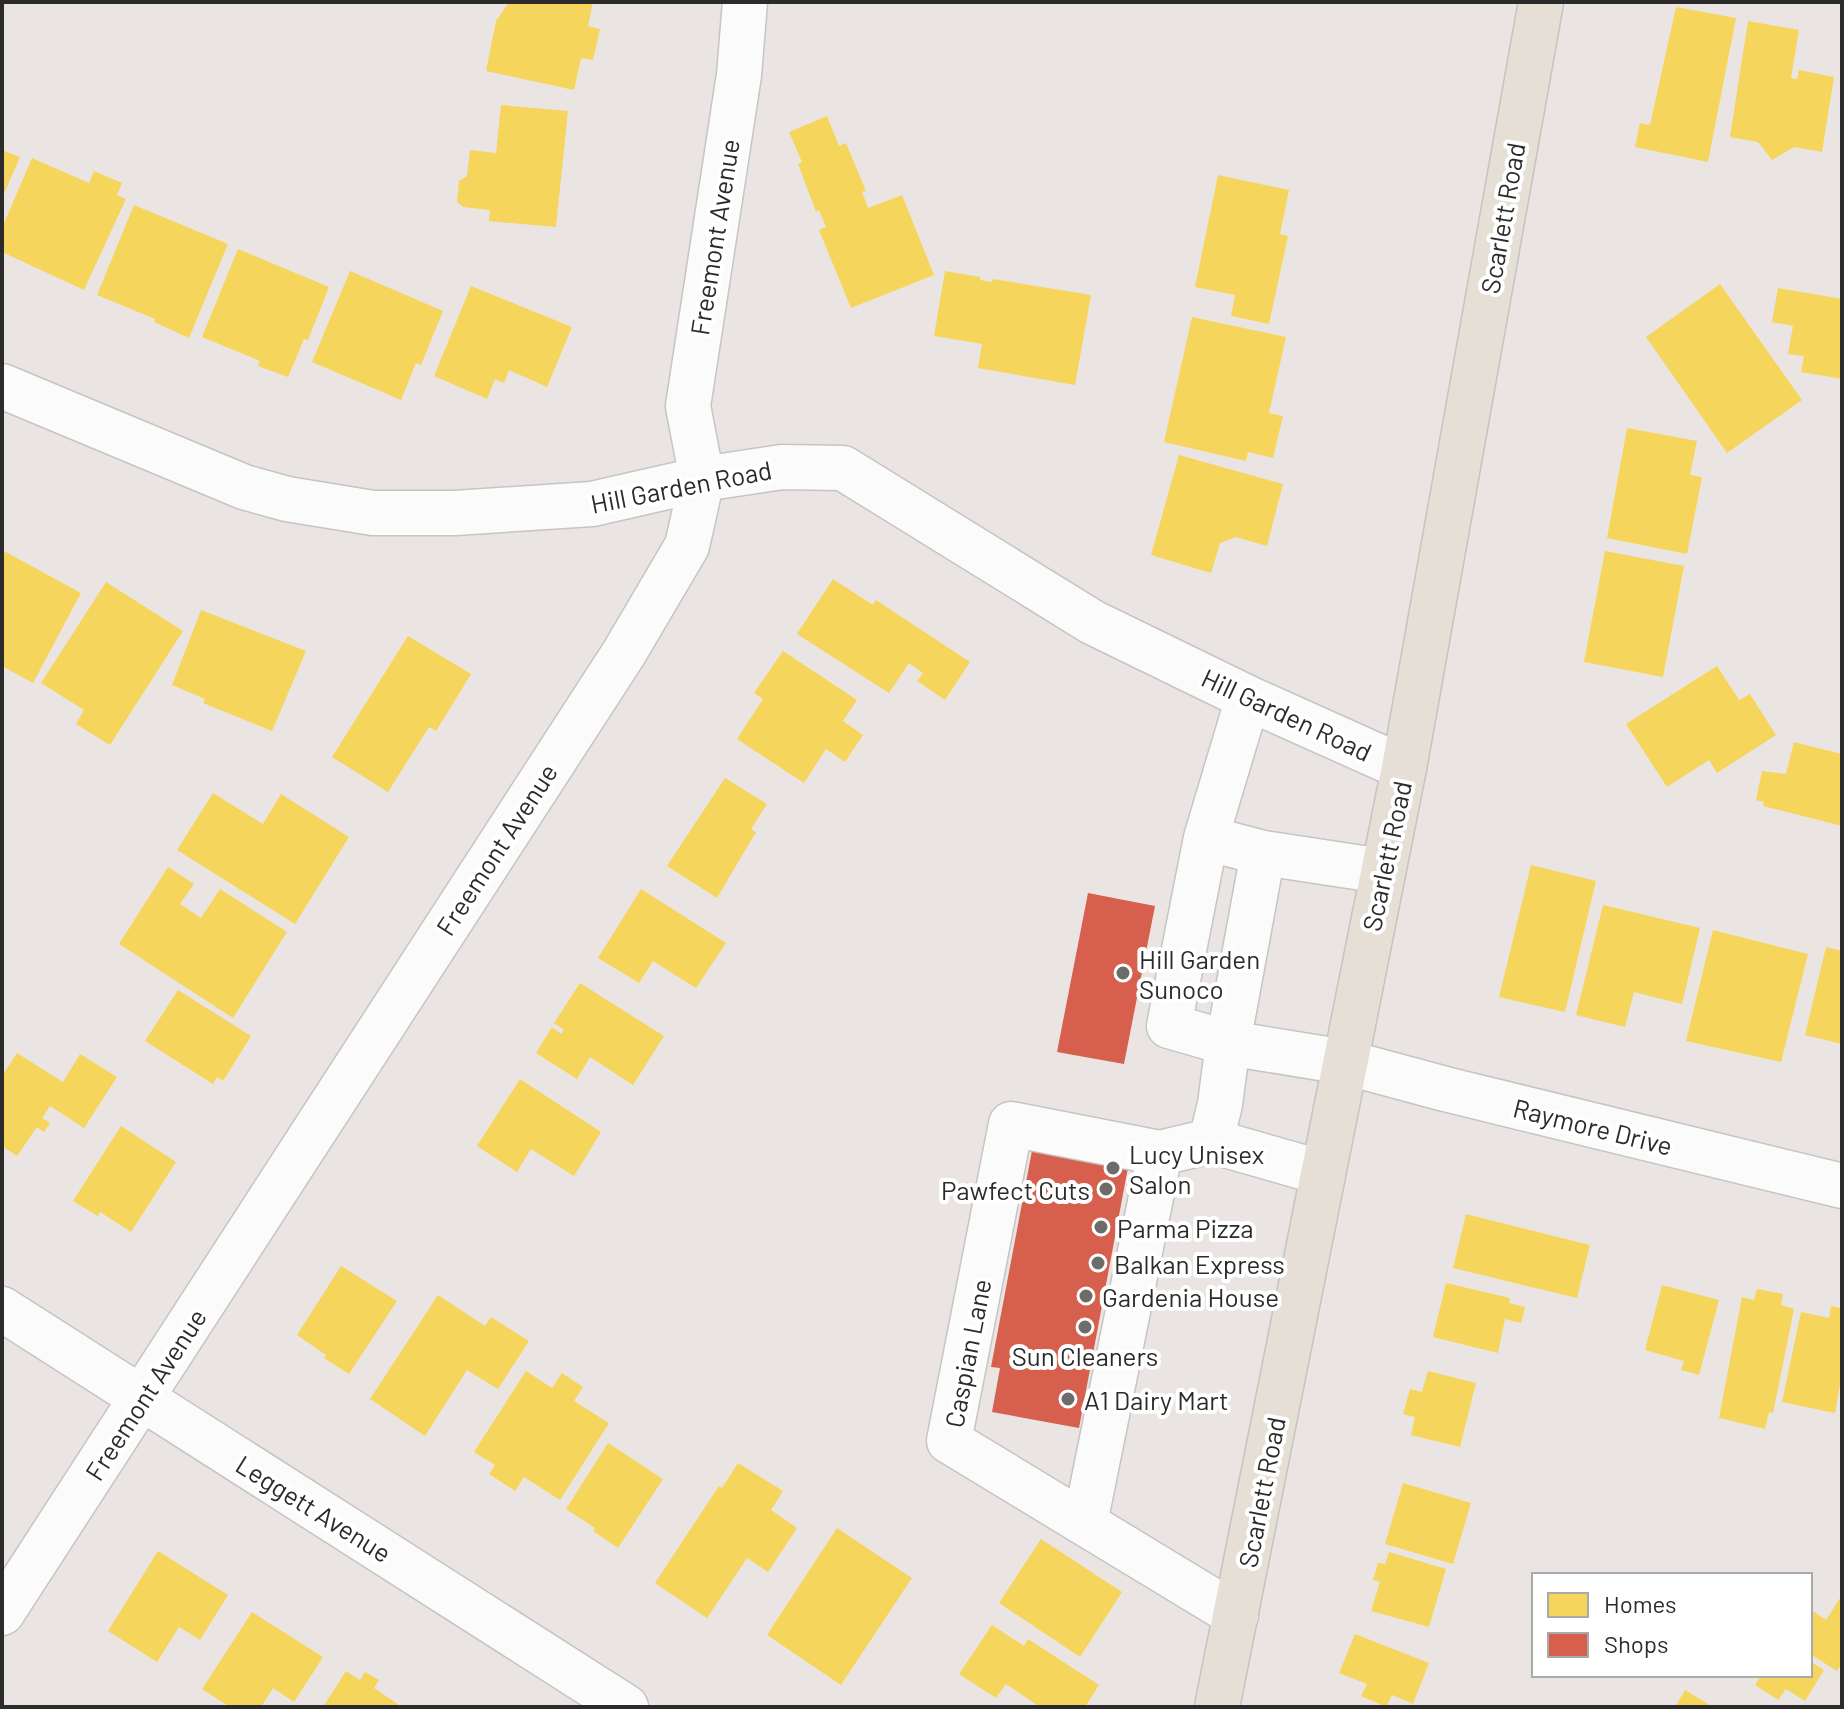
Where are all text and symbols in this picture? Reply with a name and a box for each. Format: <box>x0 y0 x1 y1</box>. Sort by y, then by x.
street label: Freemont Avenue <box>683 137 745 337</box>
street label: Scarlett Road <box>1473 140 1531 296</box>
street label: Hill Garden Road <box>588 453 774 519</box>
street label: Hill Garden Road <box>1197 661 1377 767</box>
street label: Freemont Avenue <box>429 757 563 941</box>
street label: Scarlett Road <box>1355 778 1417 934</box>
place label: Hill Garden Sunoco <box>1139 943 1260 1004</box>
marker: Hill Garden Sunoco <box>1114 964 1132 982</box>
street label: Raymore Drive <box>1510 1091 1676 1161</box>
place label: Lucy Unisex Salon <box>1129 1138 1264 1199</box>
marker: Lucy Unisex Salon <box>1104 1159 1122 1177</box>
place label: Pawfect Cuts <box>941 1174 1090 1205</box>
marker: Pawfect Cuts <box>1097 1180 1115 1198</box>
place label: Parma Pizza <box>1117 1212 1254 1243</box>
marker: Parma Pizza <box>1092 1218 1110 1236</box>
place label: Balkan Express <box>1114 1248 1285 1279</box>
marker: Balkan Express <box>1089 1254 1107 1272</box>
street label: Caspian Lane <box>937 1276 997 1430</box>
place label: Gardenia House <box>1102 1281 1279 1312</box>
marker: Gardenia House <box>1077 1287 1095 1305</box>
street label: Freemont Avenue <box>78 1302 212 1486</box>
marker: Sun Cleaners <box>1076 1318 1094 1336</box>
place label: Sun Cleaners <box>1012 1340 1158 1371</box>
place label: A1 Dairy Mart <box>1084 1384 1228 1415</box>
marker: A1 Dairy Mart <box>1059 1390 1077 1408</box>
street label: Scarlett Road <box>1231 1414 1291 1570</box>
street label: Leggett Avenue <box>231 1448 397 1568</box>
legend <box>1532 1573 1812 1677</box>
text: Homes <box>1604 1589 1677 1618</box>
text: Shops <box>1604 1629 1669 1658</box>

